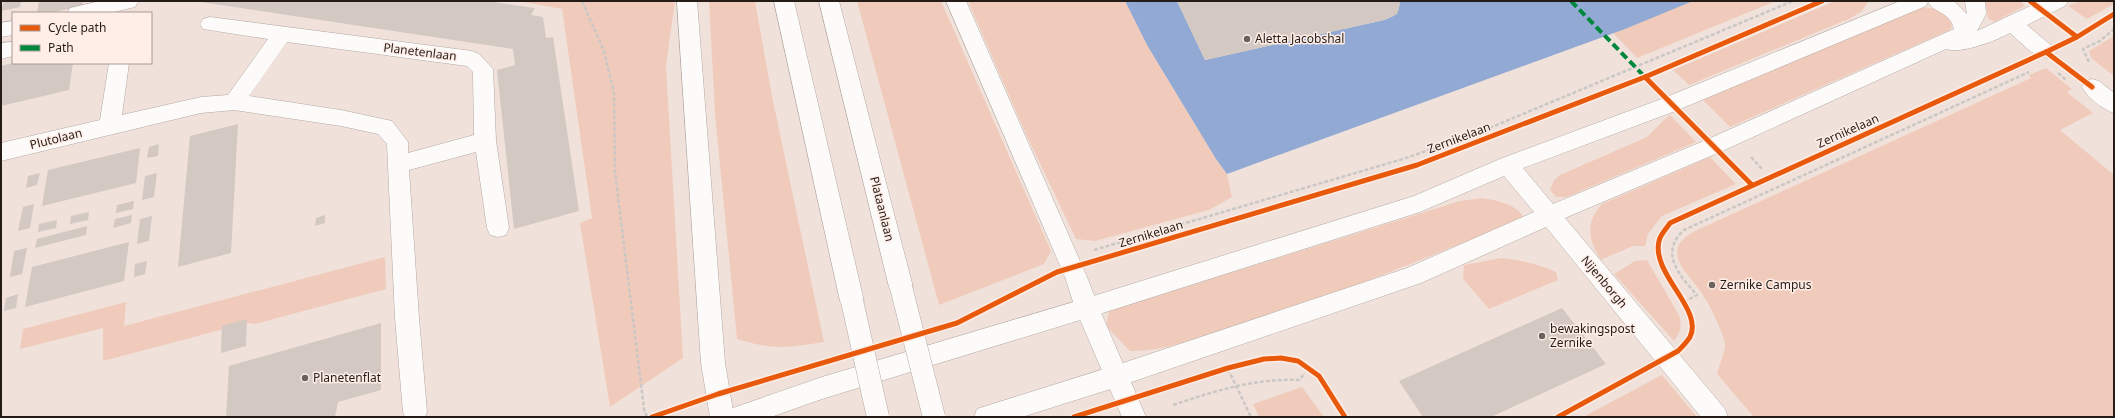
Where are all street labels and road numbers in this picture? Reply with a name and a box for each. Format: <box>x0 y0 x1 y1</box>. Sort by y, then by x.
street label: Planetenlaan <box>382 39 458 64</box>
street label: Zernikelaan <box>1814 109 1882 152</box>
street label: Zernikelaan <box>1425 118 1493 157</box>
street label: Plutolaan <box>28 124 84 153</box>
street label: Plataanlaan <box>866 175 899 243</box>
street label: Zernikelaan <box>1117 216 1185 251</box>
street label: Nijenborgh <box>1577 252 1631 312</box>

